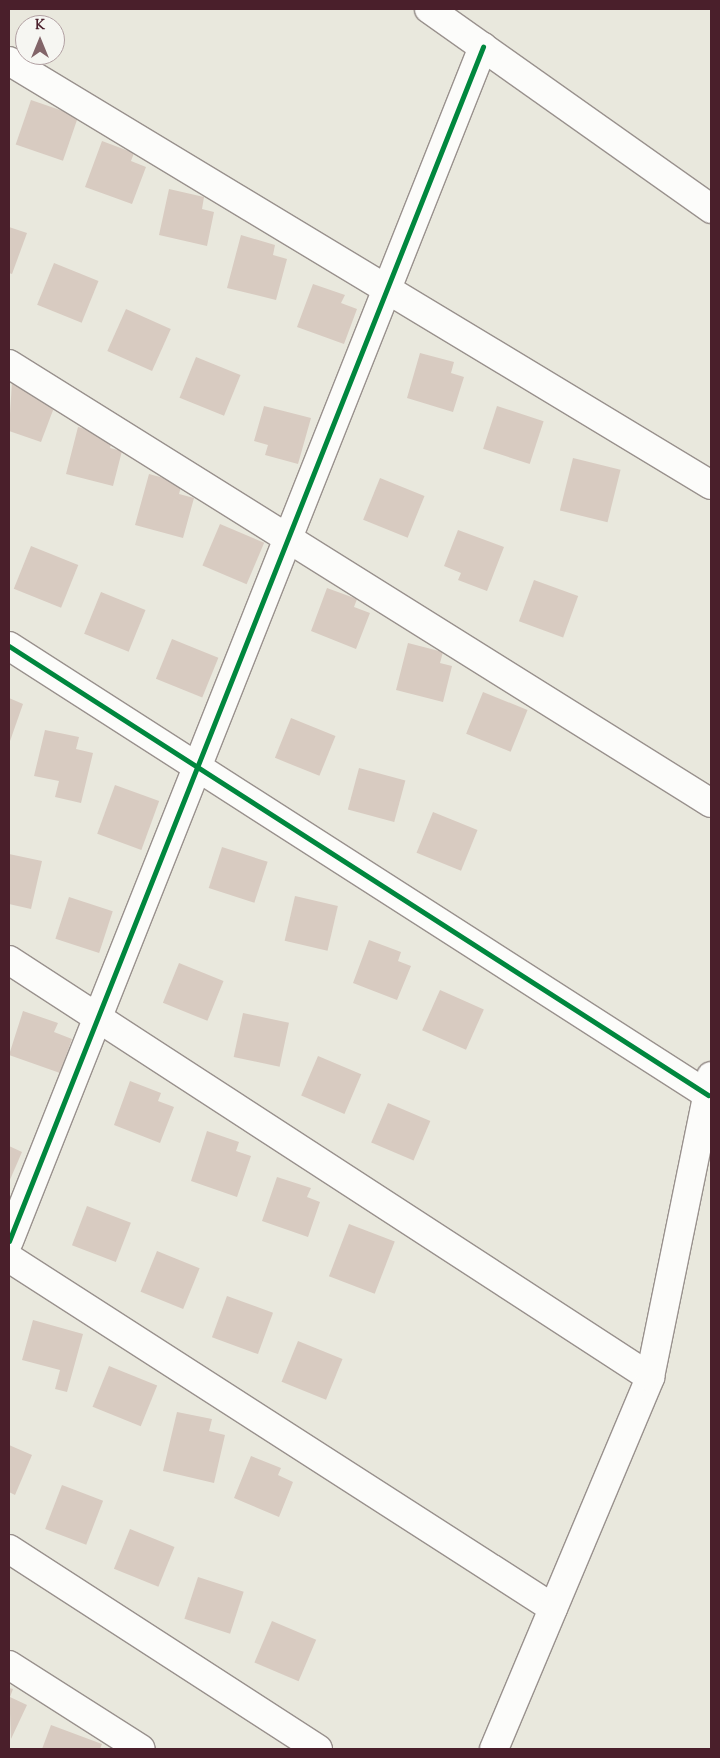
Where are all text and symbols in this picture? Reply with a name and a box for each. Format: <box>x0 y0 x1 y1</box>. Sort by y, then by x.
north arrow <box>15 15 65 65</box>
text: K <box>35 16 45 36</box>

